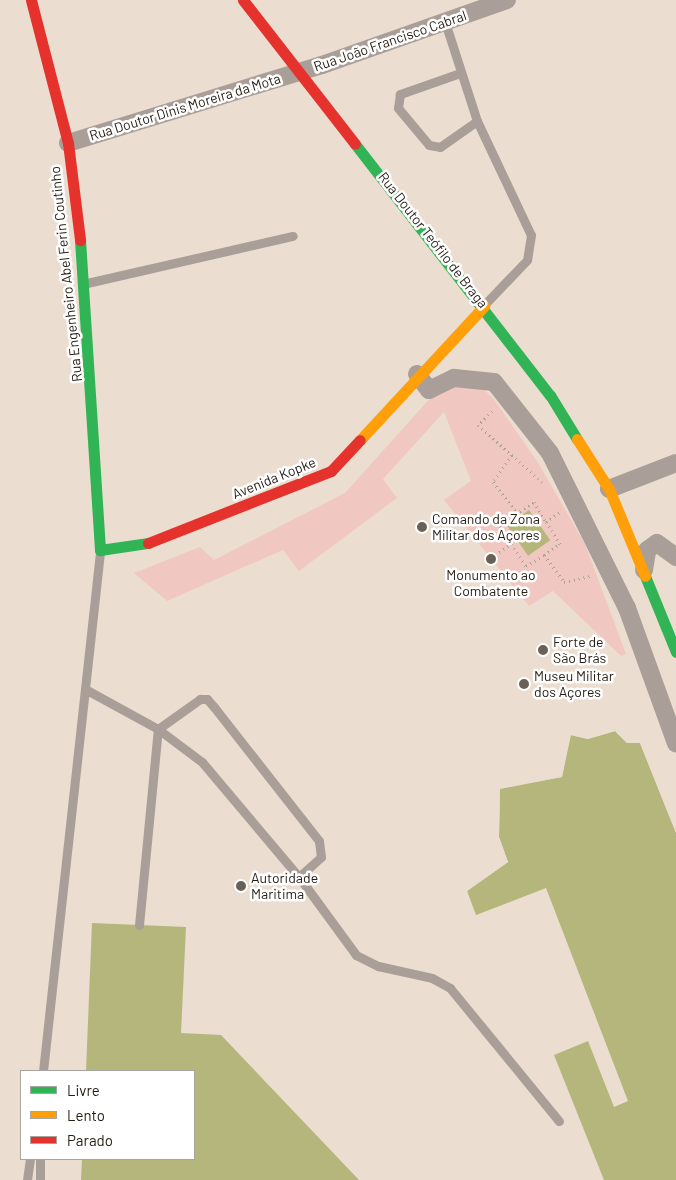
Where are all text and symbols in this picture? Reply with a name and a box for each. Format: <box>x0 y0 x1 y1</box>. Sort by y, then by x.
street label: Rua João Francisco Cabral <box>311 7 469 75</box>
street label: Rua Doutor Dinis Moreira da Mota <box>87 70 283 144</box>
street label: Rua Engenheiro Abel Ferin Coutinho <box>46 165 86 383</box>
street label: Rua Doutor Teófilo de Braga <box>375 169 491 311</box>
street label: Avenida Kopke <box>230 454 318 502</box>
place label: Comando da Zona Militar dos Açores <box>432 511 540 544</box>
marker: Comando da Zona Militar dos Açores <box>416 521 428 533</box>
marker: Monumento ao Combatente <box>485 553 497 565</box>
place label: Monumento ao Combatente <box>446 567 536 600</box>
place label: Forte de São Brás <box>553 634 606 666</box>
marker: Forte de São Brás <box>537 644 549 656</box>
place label: Museu Militar dos Açores <box>534 668 614 700</box>
marker: Museu Militar dos Açores <box>518 678 530 690</box>
place label: Autoridade Maritima <box>251 870 318 902</box>
marker: Autoridade Maritima <box>235 880 247 892</box>
legend <box>20 1070 195 1160</box>
text: Livre <box>67 1081 100 1099</box>
text: Lento <box>67 1106 105 1124</box>
text: Parado <box>67 1131 113 1149</box>

